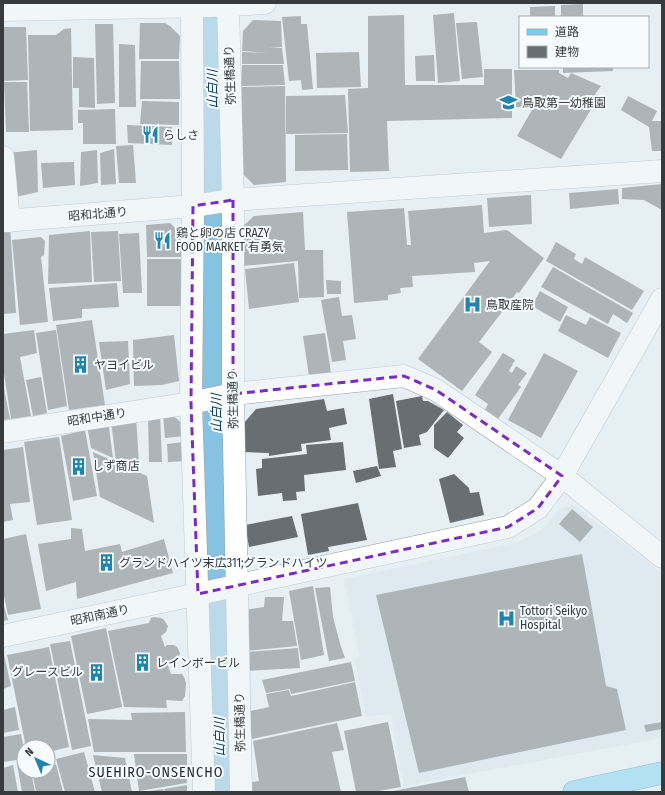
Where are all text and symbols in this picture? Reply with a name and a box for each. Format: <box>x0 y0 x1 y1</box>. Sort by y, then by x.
legend <box>519 16 649 68</box>
text: 道路 <box>555 25 579 39</box>
street label: 弥生橋通り <box>222 45 238 105</box>
text: 建物 <box>555 45 579 59</box>
water label: 山白川 <box>205 67 220 109</box>
school or university icon: 鳥取第一幼稚園 <box>499 93 519 113</box>
place label: 鳥取第一幼稚園 <box>522 96 606 110</box>
restaurant icon: らしさ <box>140 125 160 145</box>
place label: らしさ <box>163 128 199 142</box>
street label: 昭和北通り <box>67 204 129 224</box>
place label: 鶏と卵の店 CRAZY FOOD MARKET 有勇気 <box>176 226 284 254</box>
restaurant icon: 鶏と卵の店 CRAZY FOOD MARKET 有勇気 <box>153 230 173 250</box>
hospital icon: 鳥取産院 <box>463 295 483 315</box>
place label: 鳥取産院 <box>486 298 534 312</box>
building icon: ヤヨイビル <box>71 355 91 375</box>
place label: ヤヨイビル <box>94 358 154 372</box>
street label: 弥生橋通り <box>225 369 241 429</box>
water label: 山白川 <box>209 391 224 433</box>
street label: 昭和中通り <box>66 405 128 429</box>
building icon: しず商店 <box>69 456 89 476</box>
place label: しず商店 <box>92 459 140 473</box>
building icon: グランドハイツ末広311;グランドハイツ <box>96 553 116 573</box>
place label: グランドハイツ末広311;グランドハイツ <box>119 556 327 570</box>
street label: 昭和南通り <box>69 602 131 628</box>
place label: Tottori Seikyo Hospital <box>520 604 587 632</box>
hospital icon: Tottori Seikyo Hospital <box>497 608 517 628</box>
building icon: レインボービル <box>133 653 153 673</box>
place label: レインボービル <box>156 656 240 670</box>
building icon: グレースビル <box>86 662 106 682</box>
place label: グレースビル <box>12 665 83 679</box>
street label: 弥生橋通り <box>232 692 248 752</box>
water label: 山白川 <box>212 715 227 757</box>
north arrow <box>16 739 56 779</box>
text: N <box>23 745 36 759</box>
district label: SUEHIRO-ONSENCHO <box>88 764 224 781</box>

